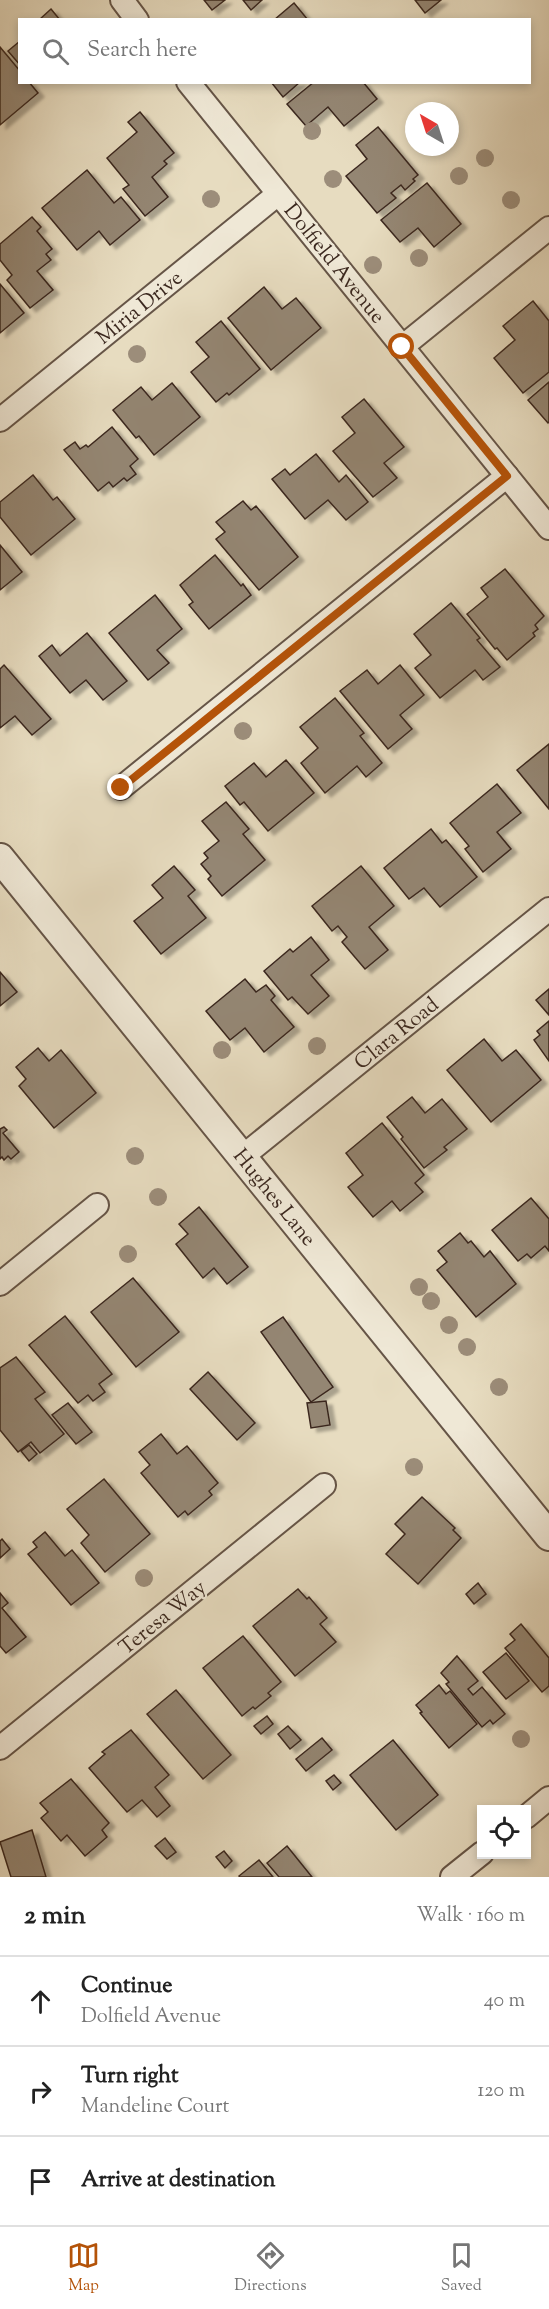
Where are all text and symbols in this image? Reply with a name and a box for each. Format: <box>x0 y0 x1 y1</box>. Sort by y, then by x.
search box <box>18 18 531 84</box>
icon: search <box>39 35 72 68</box>
text: Search here <box>87 35 197 67</box>
north arrow <box>405 102 459 156</box>
street label: Dolfield Avenue <box>276 198 391 331</box>
street label: Miria Drive <box>91 264 190 353</box>
route start <box>388 333 414 359</box>
route end <box>107 774 133 800</box>
street label: Clara Road <box>348 991 446 1078</box>
street label: Hughes Lane <box>225 1143 322 1254</box>
street label: Teresa Way <box>113 1574 214 1663</box>
map controls <box>477 1805 531 1859</box>
button: locate <box>477 1805 531 1859</box>
text: 2 min <box>24 1898 86 1935</box>
text: Walk · 160 m <box>416 1902 525 1931</box>
text: Continue <box>81 1971 172 2003</box>
icon: ahead <box>24 1985 57 2018</box>
text: 40 m <box>484 1987 525 2016</box>
text: Dolfield Avenue <box>81 2003 221 2032</box>
text: Turn right <box>81 2061 178 2093</box>
icon: right <box>24 2075 57 2108</box>
text: 120 m <box>477 2077 525 2106</box>
text: Mandeline Court <box>81 2093 229 2122</box>
icon: arrive <box>24 2165 57 2198</box>
text: Arrive at destination <box>81 2165 276 2197</box>
tab: Map <box>67 2239 100 2298</box>
tab: Directions <box>234 2239 307 2298</box>
tab: Saved <box>441 2239 482 2298</box>

